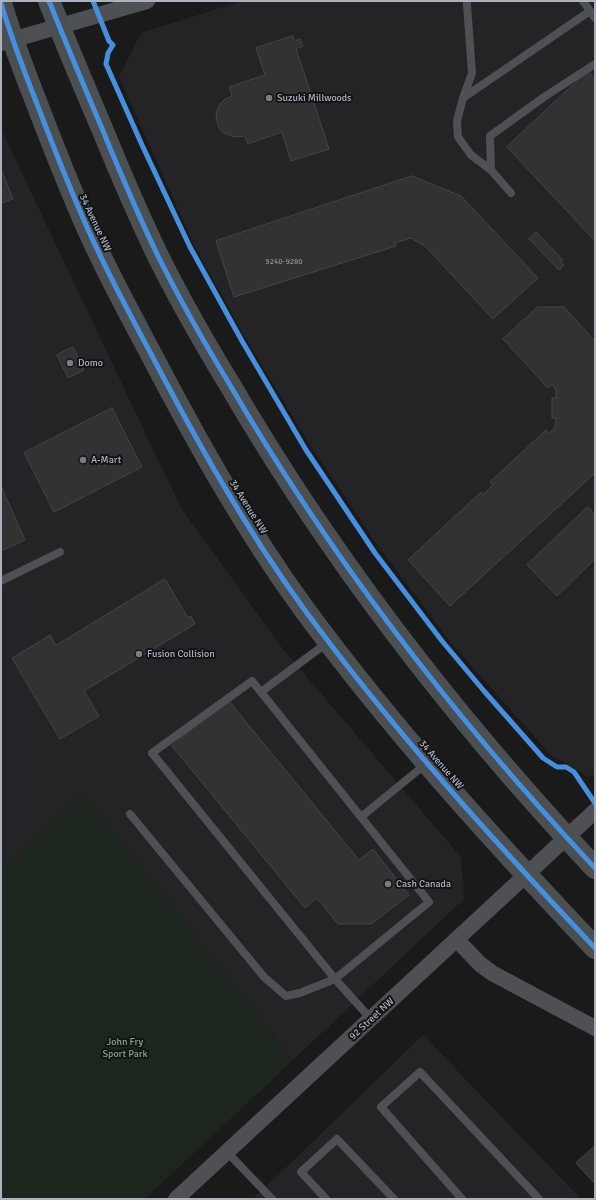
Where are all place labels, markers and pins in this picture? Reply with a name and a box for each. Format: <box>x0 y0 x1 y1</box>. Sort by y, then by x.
place label: Suzuki Millwoods <box>277 92 351 104</box>
marker: Suzuki Millwoods <box>264 93 274 103</box>
place label: Domo <box>78 357 103 369</box>
marker: Domo <box>65 358 75 368</box>
place label: A-Mart <box>91 454 121 466</box>
marker: A-Mart <box>78 455 88 465</box>
place label: Fusion Collision <box>147 648 215 660</box>
marker: Fusion Collision <box>134 649 144 659</box>
place label: Cash Canada <box>396 878 451 890</box>
marker: Cash Canada <box>383 879 393 889</box>

